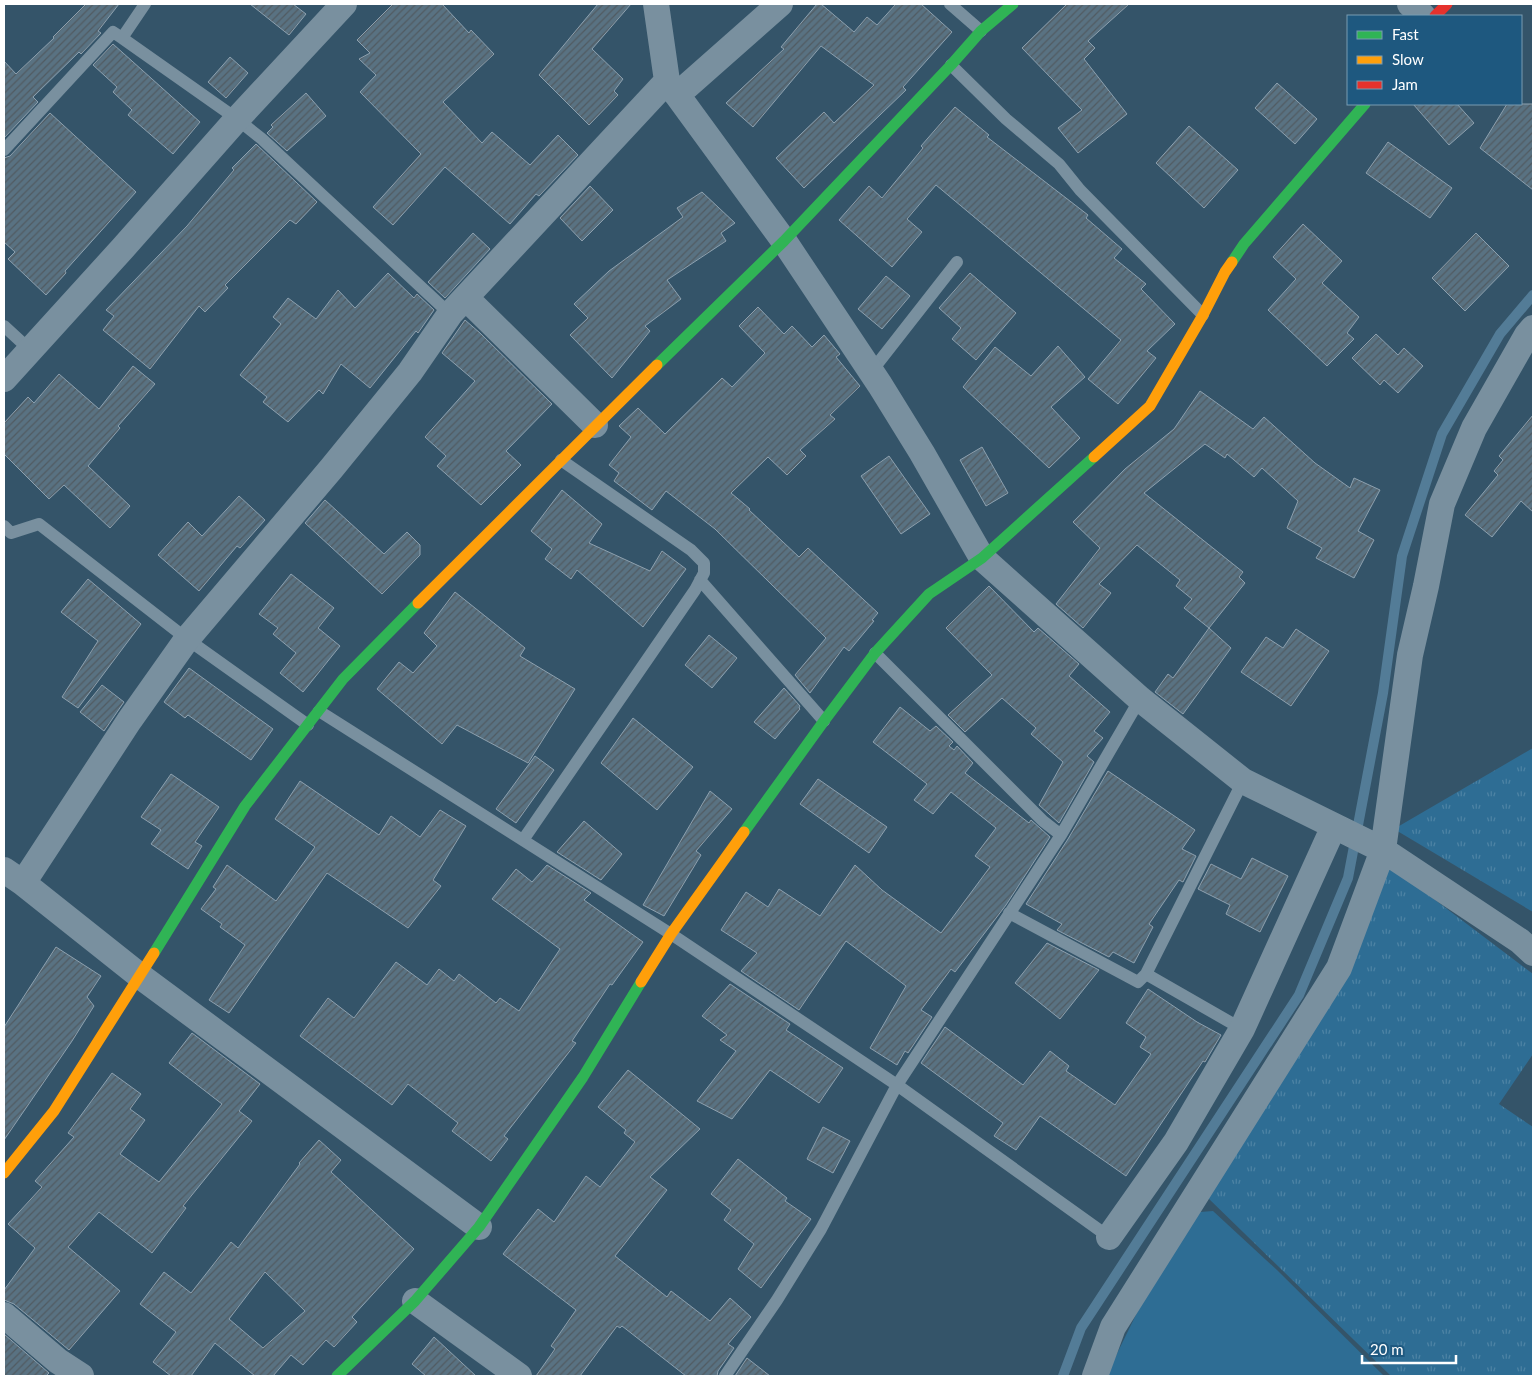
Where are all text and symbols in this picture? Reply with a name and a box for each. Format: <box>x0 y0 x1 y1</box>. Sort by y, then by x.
legend <box>1347 15 1522 105</box>
text: Fast <box>1392 25 1419 43</box>
text: Slow <box>1392 50 1424 68</box>
text: Jam <box>1392 75 1418 93</box>
scale bar <box>1362 1332 1456 1364</box>
text: 20 m <box>1370 1340 1404 1358</box>

